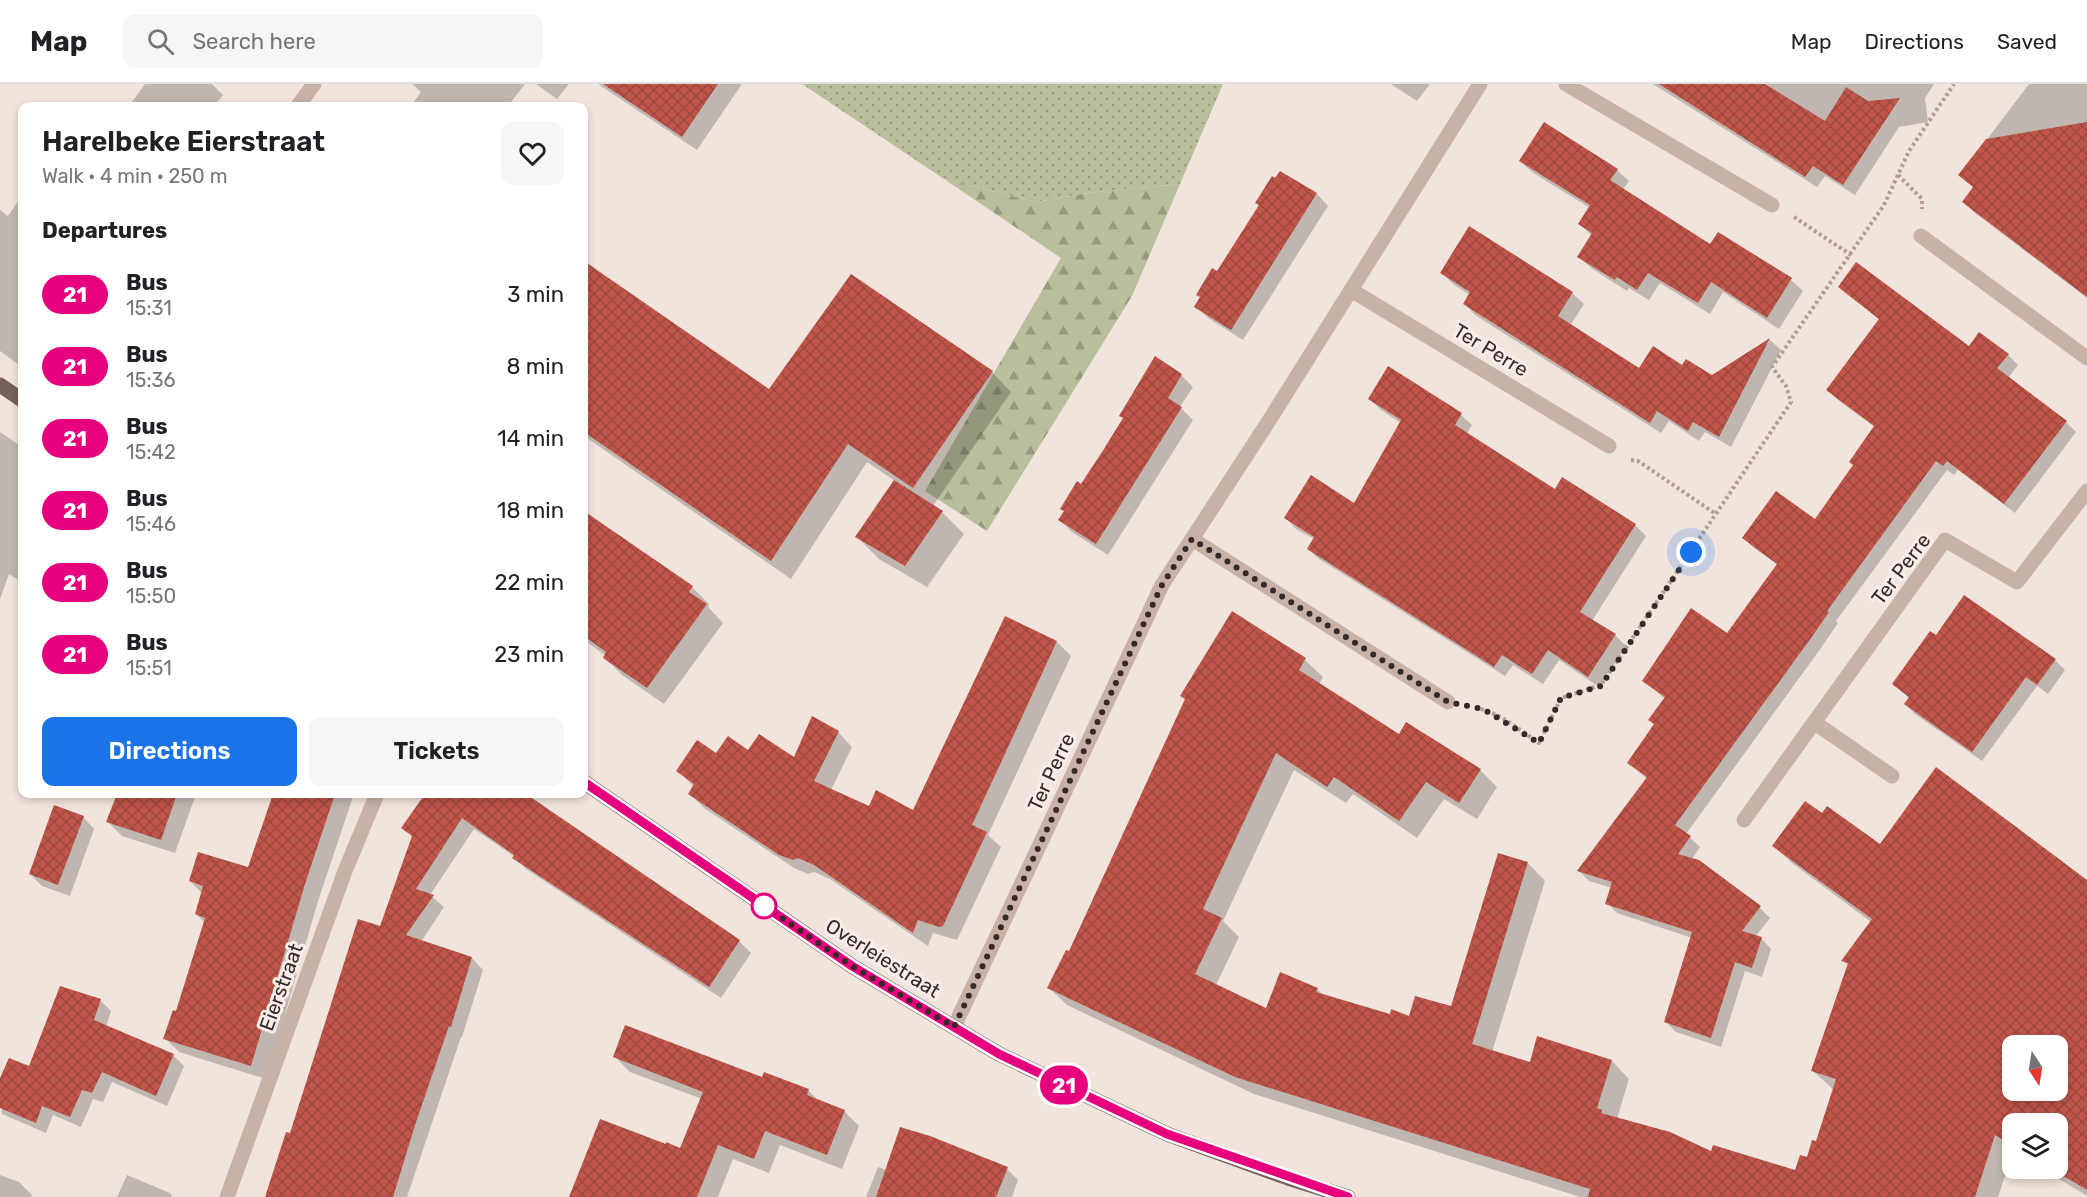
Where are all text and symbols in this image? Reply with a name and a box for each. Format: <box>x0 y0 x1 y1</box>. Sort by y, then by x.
search box <box>123 14 543 68</box>
text: Map <box>30 25 87 58</box>
icon: search <box>144 25 177 58</box>
text: Search here <box>192 28 316 55</box>
text: Map <box>1791 29 1832 54</box>
text: Directions <box>1865 29 1964 54</box>
text: Saved <box>1997 29 2057 54</box>
button: heart <box>501 122 564 185</box>
text: Harelbeke Eierstraat <box>42 125 325 158</box>
text: Walk · 4 min · 250 m <box>42 164 227 188</box>
text: Departures <box>42 217 167 244</box>
text: Bus <box>126 269 168 296</box>
text: 3 min <box>507 281 564 308</box>
text: 21 <box>63 282 87 307</box>
text: 15:31 <box>126 296 172 320</box>
street label: Ter Perre <box>1449 318 1533 382</box>
text: Bus <box>126 341 168 368</box>
text: 8 min <box>506 353 564 380</box>
text: 21 <box>63 354 87 379</box>
text: 15:36 <box>126 368 176 392</box>
text: Bus <box>126 413 168 440</box>
text: 14 min <box>497 425 564 452</box>
text: 21 <box>63 426 87 451</box>
text: 15:42 <box>126 440 176 464</box>
text: Bus <box>126 485 168 512</box>
text: 18 min <box>497 497 564 524</box>
text: 21 <box>63 498 87 523</box>
text: 15:46 <box>126 512 176 536</box>
street label: Ter Perre <box>1866 529 1936 609</box>
your location <box>1676 537 1706 567</box>
text: Bus <box>126 557 168 584</box>
text: 22 min <box>495 569 564 596</box>
text: 21 <box>63 570 87 595</box>
text: 15:50 <box>126 584 176 608</box>
text: Bus <box>126 629 168 656</box>
text: 23 min <box>494 641 564 668</box>
text: 21 <box>63 642 87 667</box>
text: 15:51 <box>126 656 172 680</box>
button: Directions <box>42 717 297 786</box>
button: Tickets <box>309 717 564 786</box>
street label: Ter Perre <box>1023 729 1079 815</box>
unlabelled marker <box>751 893 777 919</box>
street label: Overleiestraat <box>821 913 945 1003</box>
street label: Eierstraat <box>254 940 308 1034</box>
north arrow <box>2002 1035 2068 1101</box>
map controls <box>2002 1035 2068 1179</box>
line badge: 21 <box>1037 1066 1091 1104</box>
text: 21 <box>1052 1073 1076 1098</box>
button: layers <box>2002 1113 2068 1179</box>

